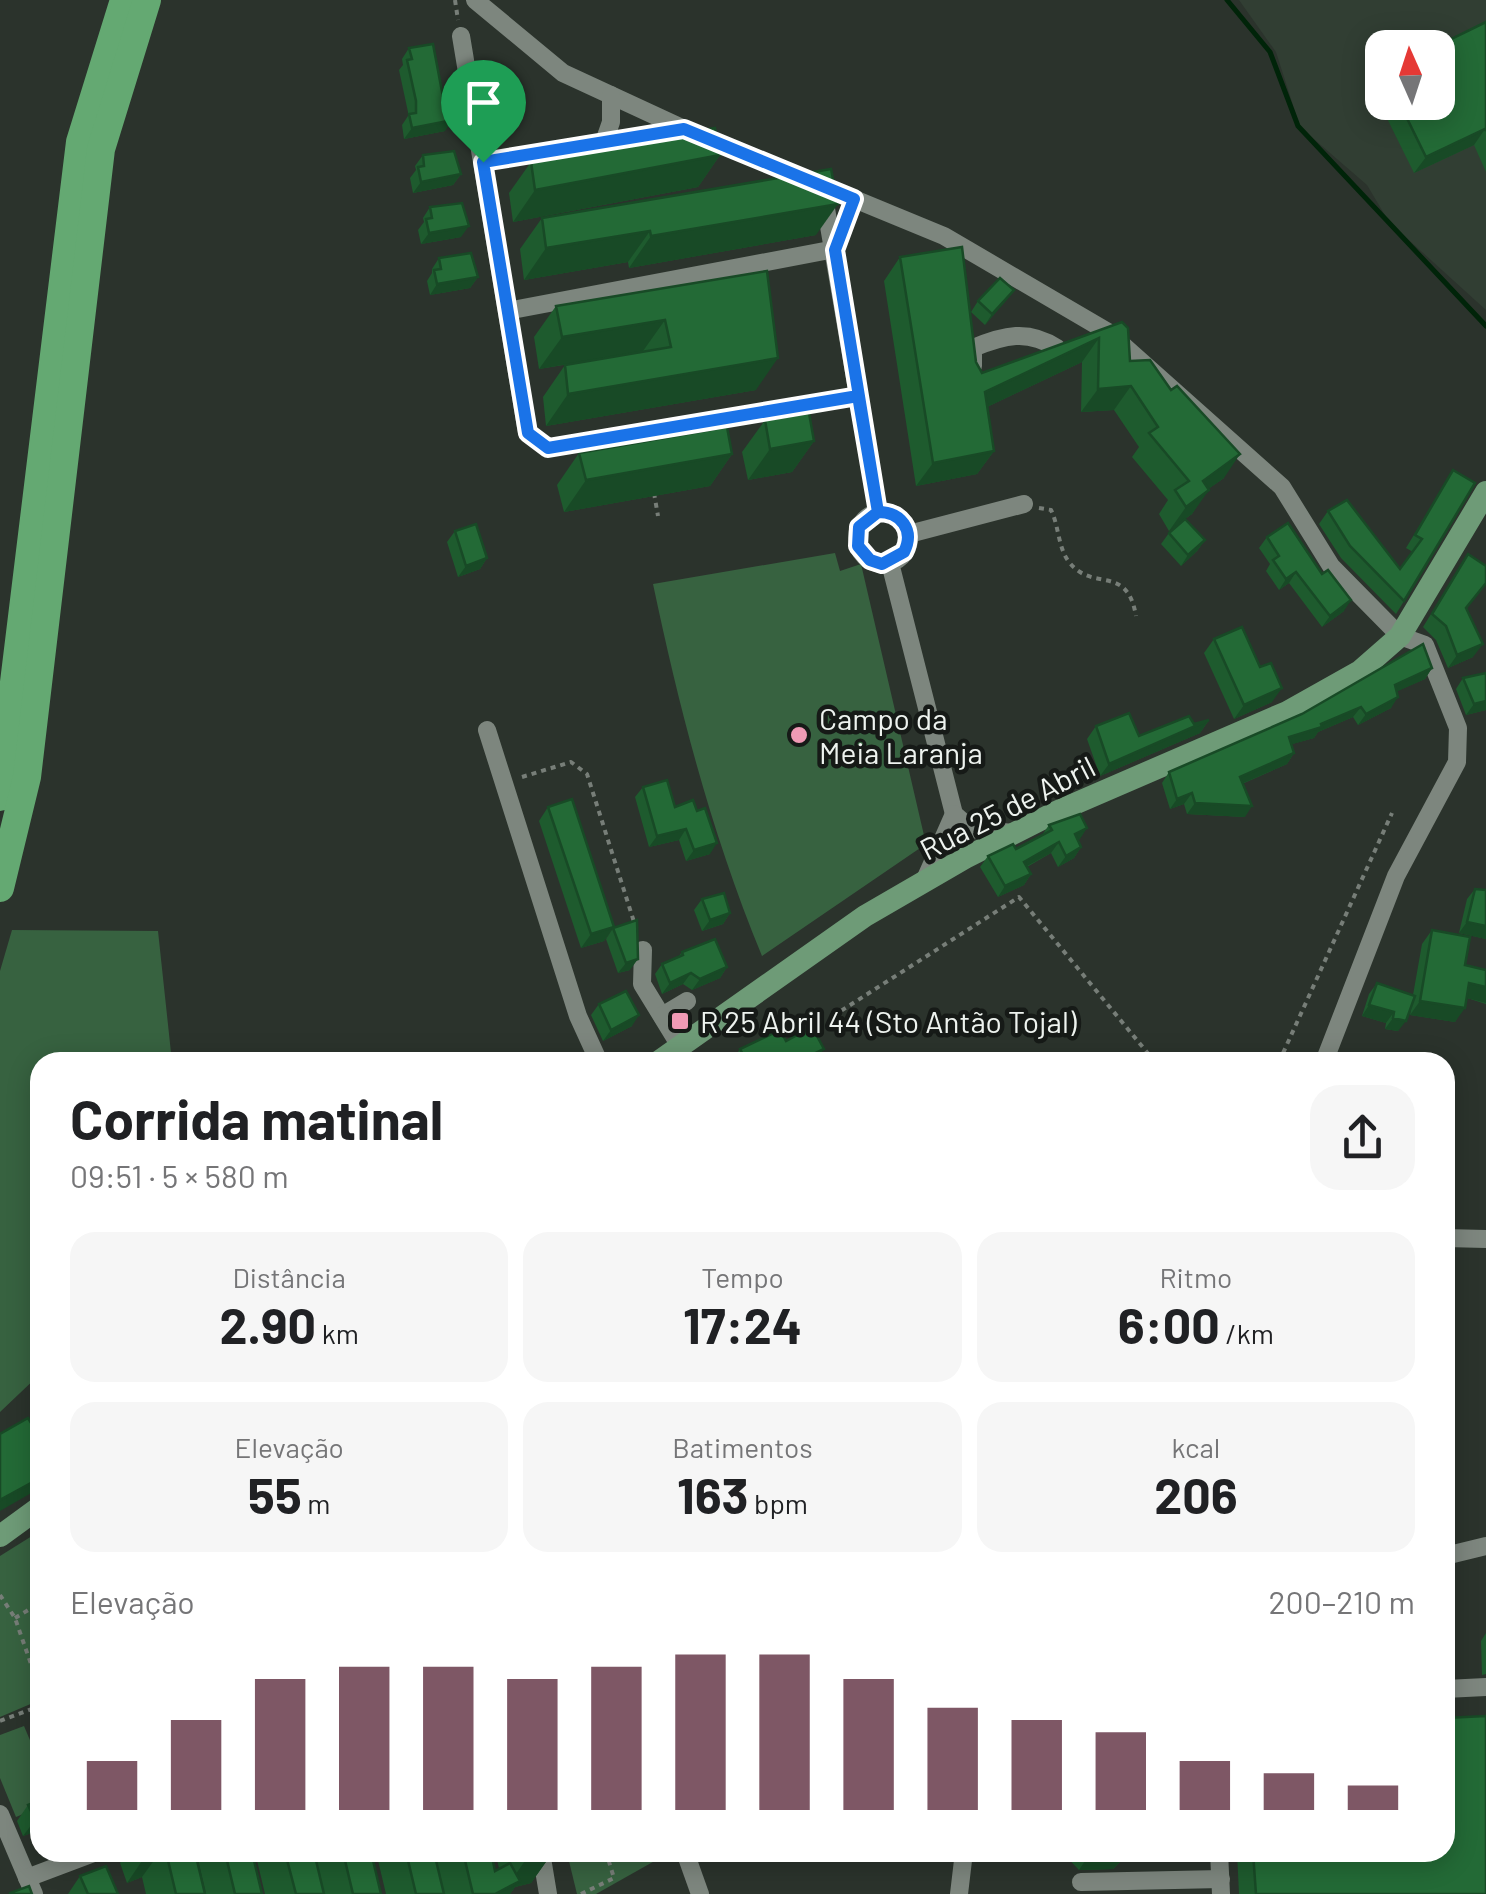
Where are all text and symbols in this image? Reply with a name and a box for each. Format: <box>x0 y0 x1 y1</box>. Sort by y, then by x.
north arrow <box>1365 30 1455 120</box>
map controls <box>1365 30 1455 120</box>
pin <box>441 60 526 163</box>
icon: arrive <box>456 75 511 130</box>
place label: Campo da Meia Laranja <box>819 700 983 770</box>
marker: Campo da Meia Laranja <box>788 724 810 746</box>
street label: Rua 25 de Abril <box>913 747 1101 867</box>
place label: R 25 Abril 44 (Sto Antão Tojal) <box>700 1003 1077 1039</box>
marker: R 25 Abril 44 (Sto Antão Tojal) <box>669 1010 691 1032</box>
text: Corrida matinal <box>70 1085 443 1151</box>
button: share <box>1310 1085 1415 1190</box>
text: 09:51 · 5 × 580 m <box>70 1156 289 1194</box>
text: Distância <box>233 1260 346 1294</box>
text: Tempo <box>701 1260 784 1294</box>
text: Ritmo <box>1159 1260 1232 1294</box>
text: 2.90 <box>219 1294 316 1354</box>
text: 17:24 <box>683 1294 802 1354</box>
text: 6:00 <box>1118 1294 1220 1354</box>
text: km <box>316 1316 359 1350</box>
text: /km <box>1220 1316 1274 1350</box>
text: Elevação <box>235 1430 344 1464</box>
text: Batimentos <box>672 1430 813 1464</box>
text: kcal <box>1171 1430 1220 1464</box>
text: 55 <box>248 1464 302 1524</box>
text: 163 <box>677 1464 749 1524</box>
text: 206 <box>1154 1464 1238 1524</box>
text: m <box>302 1486 331 1520</box>
text: bpm <box>749 1486 808 1520</box>
text: Elevação <box>70 1582 195 1620</box>
text: 200–210 m <box>1268 1582 1415 1620</box>

